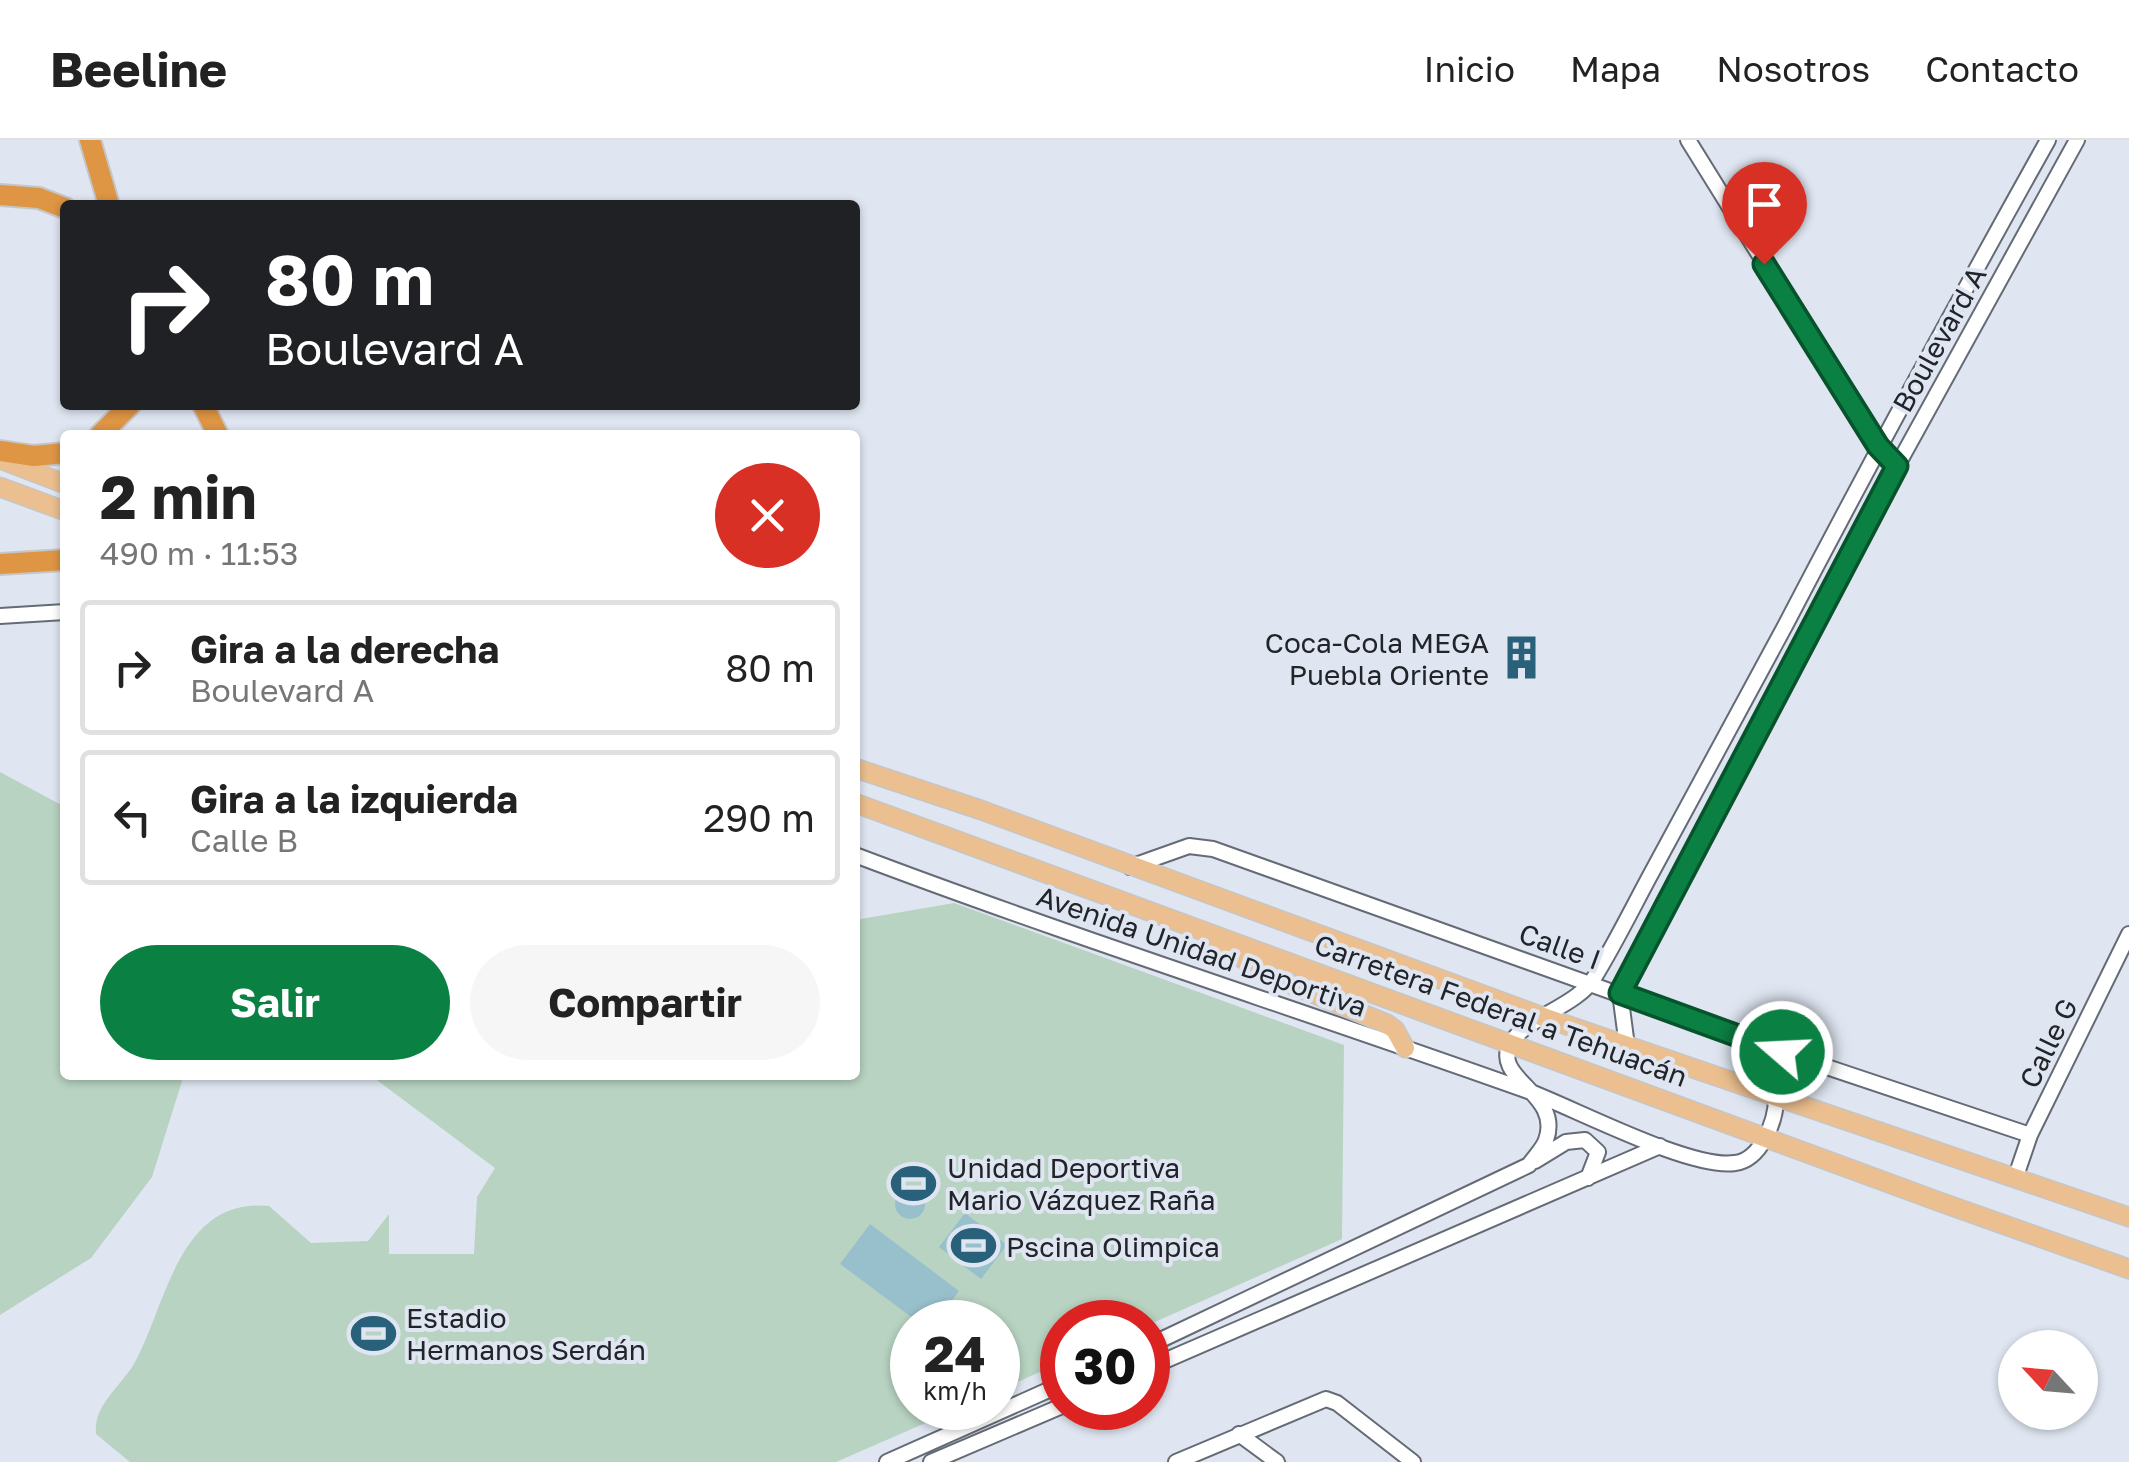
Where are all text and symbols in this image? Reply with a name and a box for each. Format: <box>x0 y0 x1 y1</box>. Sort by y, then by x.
text: Beeline <box>50 40 227 98</box>
text: Inicio <box>1424 48 1515 90</box>
text: Mapa <box>1570 48 1661 90</box>
text: Nosotros <box>1716 48 1870 90</box>
text: Contacto <box>1925 48 2079 90</box>
pin <box>1722 162 1807 265</box>
icon: arrive <box>1737 177 1792 232</box>
text: 80 m <box>265 236 434 320</box>
icon: right <box>100 240 230 370</box>
street label: Boulevard A <box>1886 260 1993 417</box>
text: Boulevard A <box>265 321 524 375</box>
text: 2 min <box>100 460 257 532</box>
button: close <box>715 463 820 568</box>
text: 490 m · 11:53 <box>100 534 299 572</box>
text: Gira a la derecha <box>190 626 499 671</box>
place label: Coca-Cola MEGA Puebla Oriente <box>1265 626 1489 691</box>
building icon: Coca-Cola MEGA Puebla Oriente <box>1498 634 1546 682</box>
icon: right <box>105 640 160 695</box>
text: 80 m <box>725 645 815 690</box>
text: Boulevard A <box>190 671 374 709</box>
text: Gira a la izquierda <box>190 776 518 821</box>
icon: left <box>105 790 160 845</box>
text: 290 m <box>703 795 815 840</box>
text: Calle B <box>190 821 298 859</box>
street label: Avenida Unidad Deportiva <box>1033 879 1371 1023</box>
street label: Calle I <box>1515 916 1605 976</box>
street label: Carretera Federal a Tehuacán <box>1310 927 1692 1093</box>
button: Salir <box>100 945 450 1060</box>
button: Compartir <box>470 945 820 1060</box>
street label: Calle G <box>2012 993 2084 1093</box>
position arrow <box>1730 1000 1834 1104</box>
place label: Unidad Deportiva Mario Vázquez Raña <box>947 1151 1216 1216</box>
sports icon: Unidad Deportiva Mario Vázquez Raña <box>890 1159 938 1207</box>
sports icon: Pscina Olimpica <box>949 1222 997 1270</box>
place label: Pscina Olimpica <box>1006 1230 1220 1263</box>
speed limit sign: 30 <box>1040 1300 1170 1430</box>
place label: Estadio Hermanos Serdán <box>406 1301 646 1366</box>
sports icon: Estadio Hermanos Serdán <box>349 1309 397 1357</box>
text: 24 <box>924 1323 986 1383</box>
north arrow <box>1998 1330 2098 1430</box>
map controls <box>1998 1330 2098 1430</box>
text: km/h <box>923 1375 987 1406</box>

